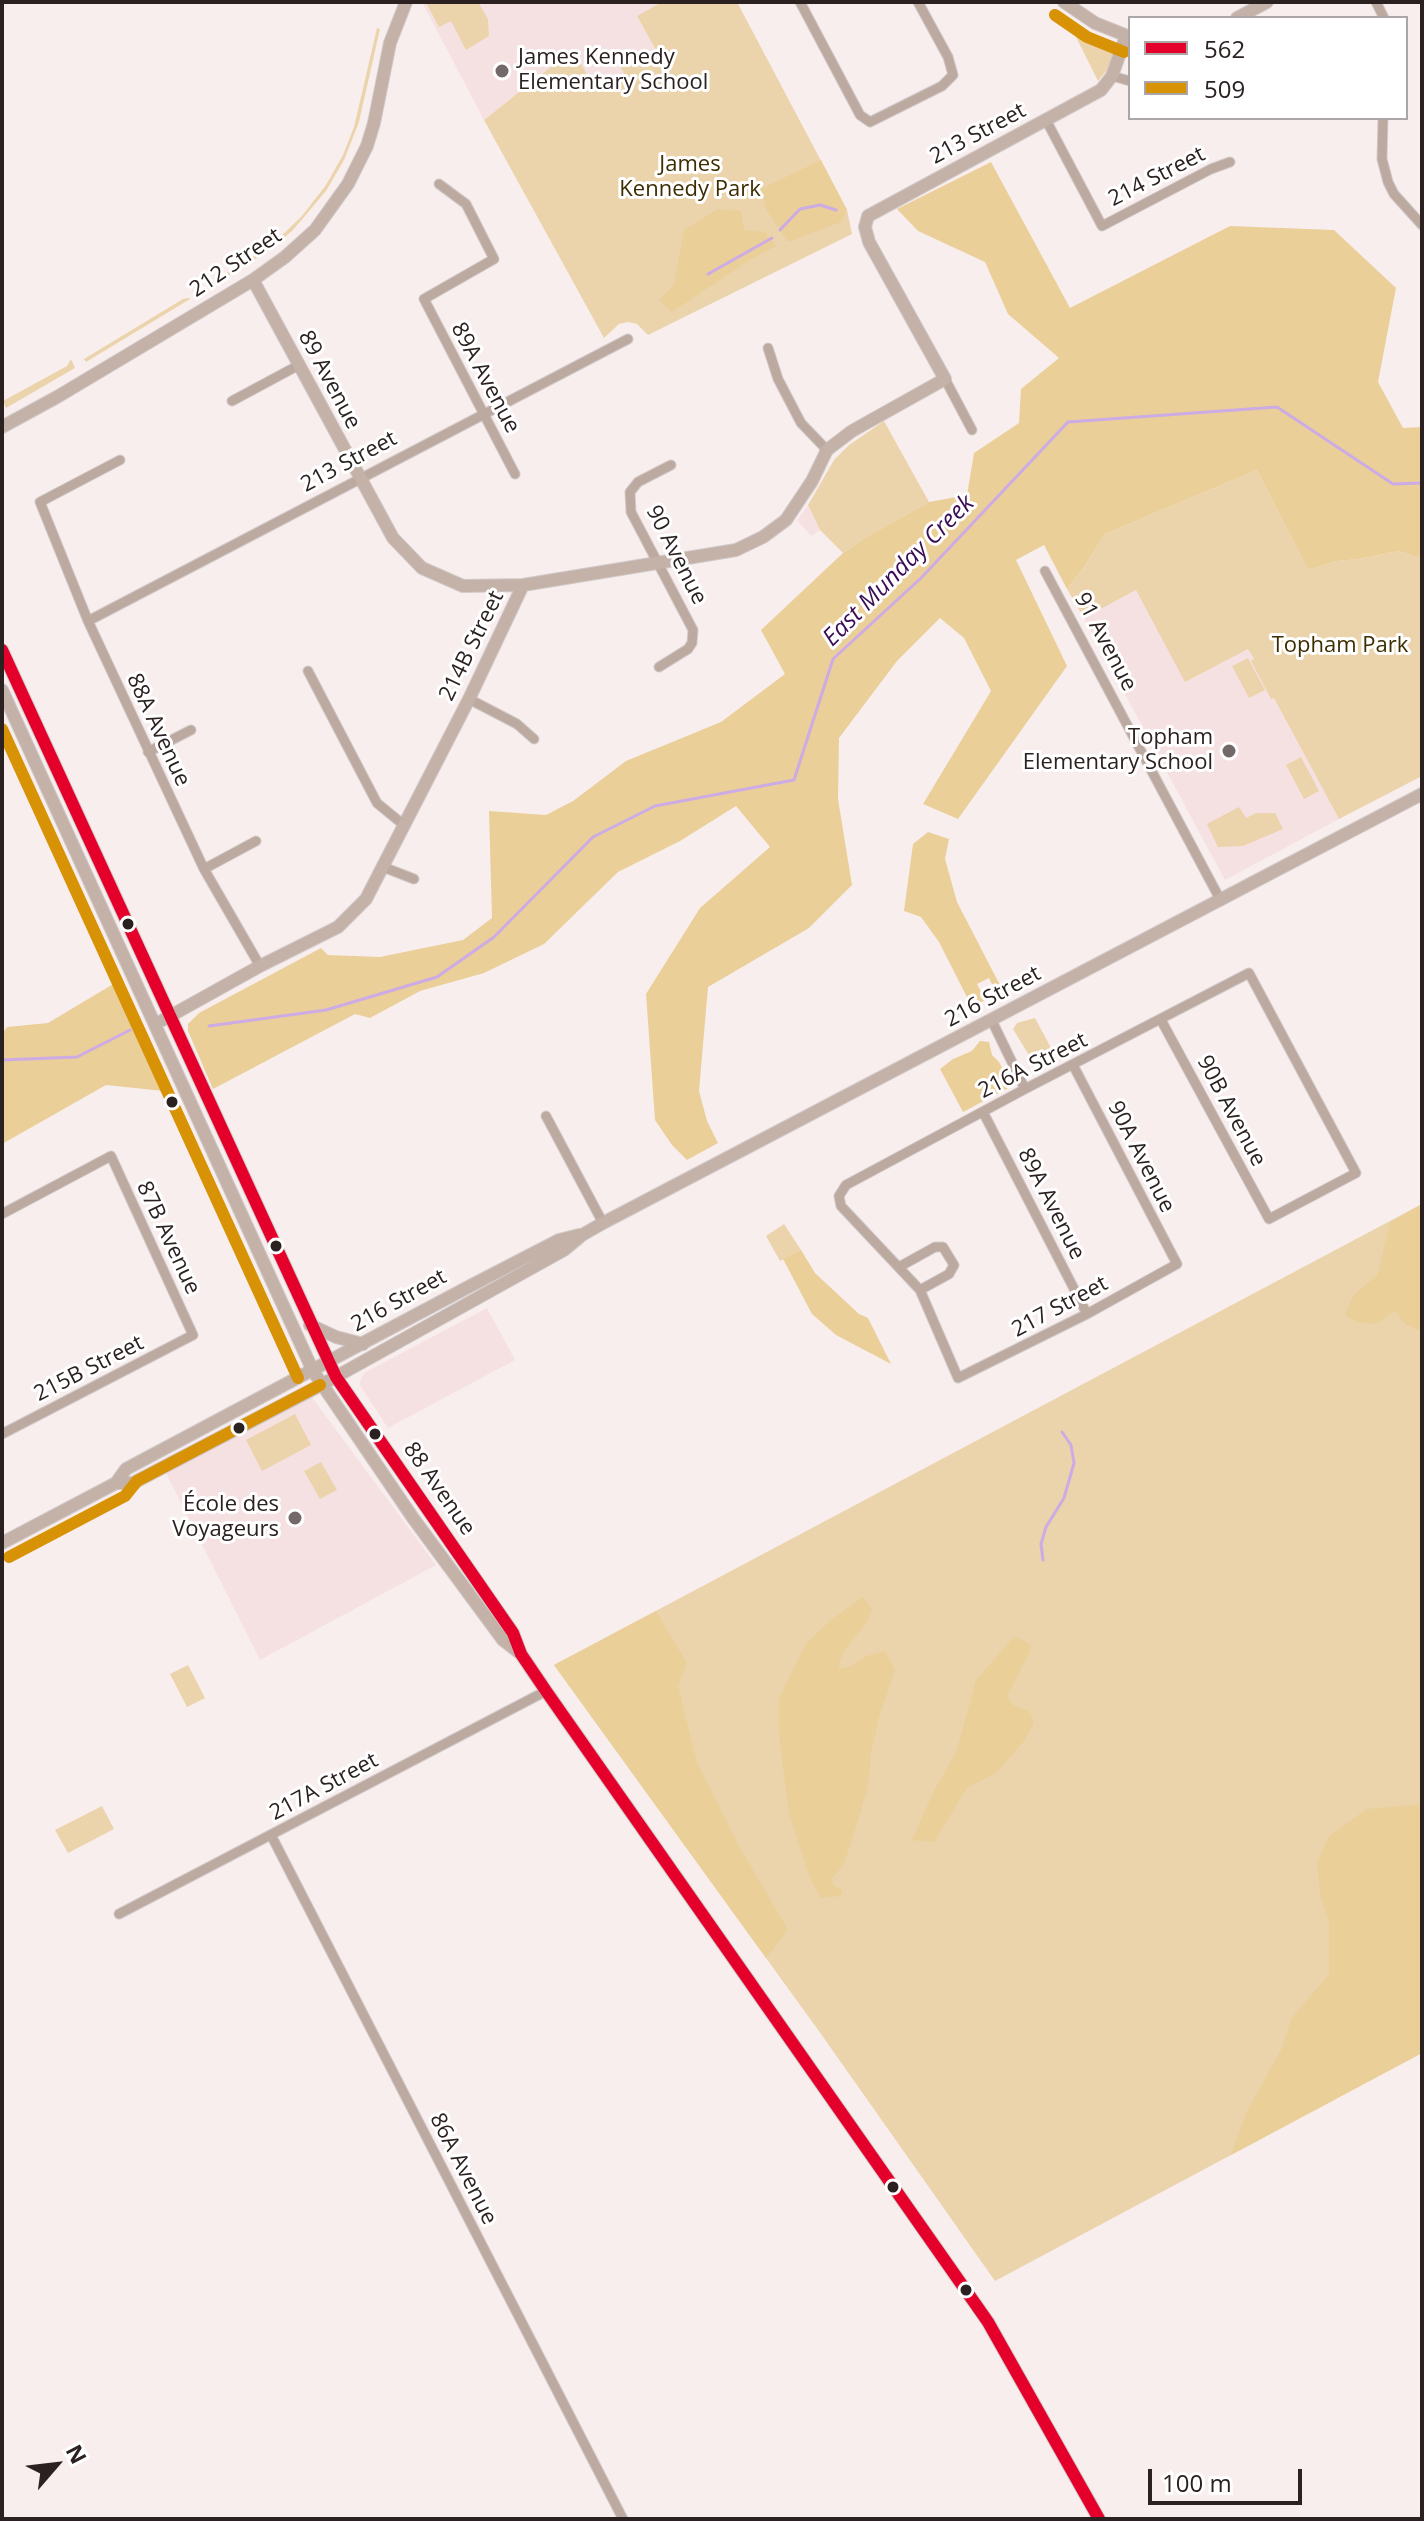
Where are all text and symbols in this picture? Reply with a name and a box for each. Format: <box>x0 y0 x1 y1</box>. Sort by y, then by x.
legend <box>1128 16 1408 120</box>
text: 562 <box>1204 32 1245 65</box>
place label: James Kennedy Elementary School <box>518 45 708 96</box>
marker: James Kennedy Elementary School <box>493 62 511 80</box>
text: 509 <box>1204 72 1245 105</box>
street label: 213 Street <box>925 98 1031 170</box>
street label: 214 Street <box>1104 141 1210 213</box>
park label: James Kennedy Park <box>619 152 761 204</box>
street label: 212 Street <box>185 223 287 303</box>
street label: 89A Avenue <box>445 318 525 438</box>
street label: 89 Avenue <box>292 326 366 434</box>
street label: 213 Street <box>296 426 402 498</box>
water label: East Munday Creek <box>817 489 981 653</box>
street label: 90 Avenue <box>640 501 712 609</box>
street label: 214B Street <box>434 587 510 705</box>
street label: 91 Avenue <box>1068 588 1142 696</box>
park label: Topham Park <box>1272 633 1408 659</box>
street label: 88A Avenue <box>120 669 196 791</box>
place label: Topham Elementary School <box>1023 725 1213 776</box>
marker: Topham Elementary School <box>1220 742 1238 760</box>
unlabelled marker <box>120 916 136 932</box>
street label: 216 Street <box>940 961 1046 1033</box>
street label: 216A Street <box>974 1027 1092 1105</box>
street label: 90B Avenue <box>1191 1051 1271 1171</box>
unlabelled marker <box>164 1094 180 1110</box>
street label: 90A Avenue <box>1102 1097 1180 1217</box>
street label: 89A Avenue <box>1012 1144 1090 1264</box>
street label: 87B Avenue <box>130 1177 206 1299</box>
unlabelled marker <box>268 1238 284 1254</box>
street label: 216 Street <box>347 1264 451 1338</box>
street label: 217 Street <box>1007 1271 1113 1343</box>
street label: 215B Street <box>30 1330 148 1408</box>
unlabelled marker <box>231 1420 247 1436</box>
unlabelled marker <box>367 1426 383 1442</box>
street label: 88 Avenue <box>397 1437 481 1541</box>
place label: École des Voyageurs <box>172 1492 279 1544</box>
marker: École des Voyageurs <box>286 1509 304 1527</box>
street label: 217A Street <box>265 1747 383 1827</box>
street label: 86A Avenue <box>424 2109 502 2229</box>
unlabelled marker <box>885 2179 901 2195</box>
unlabelled marker <box>958 2282 974 2298</box>
north arrow <box>16 2425 96 2505</box>
text: N <box>60 2439 95 2469</box>
scale bar <box>1152 2453 1306 2503</box>
text: 100 m <box>1162 2466 1232 2499</box>

